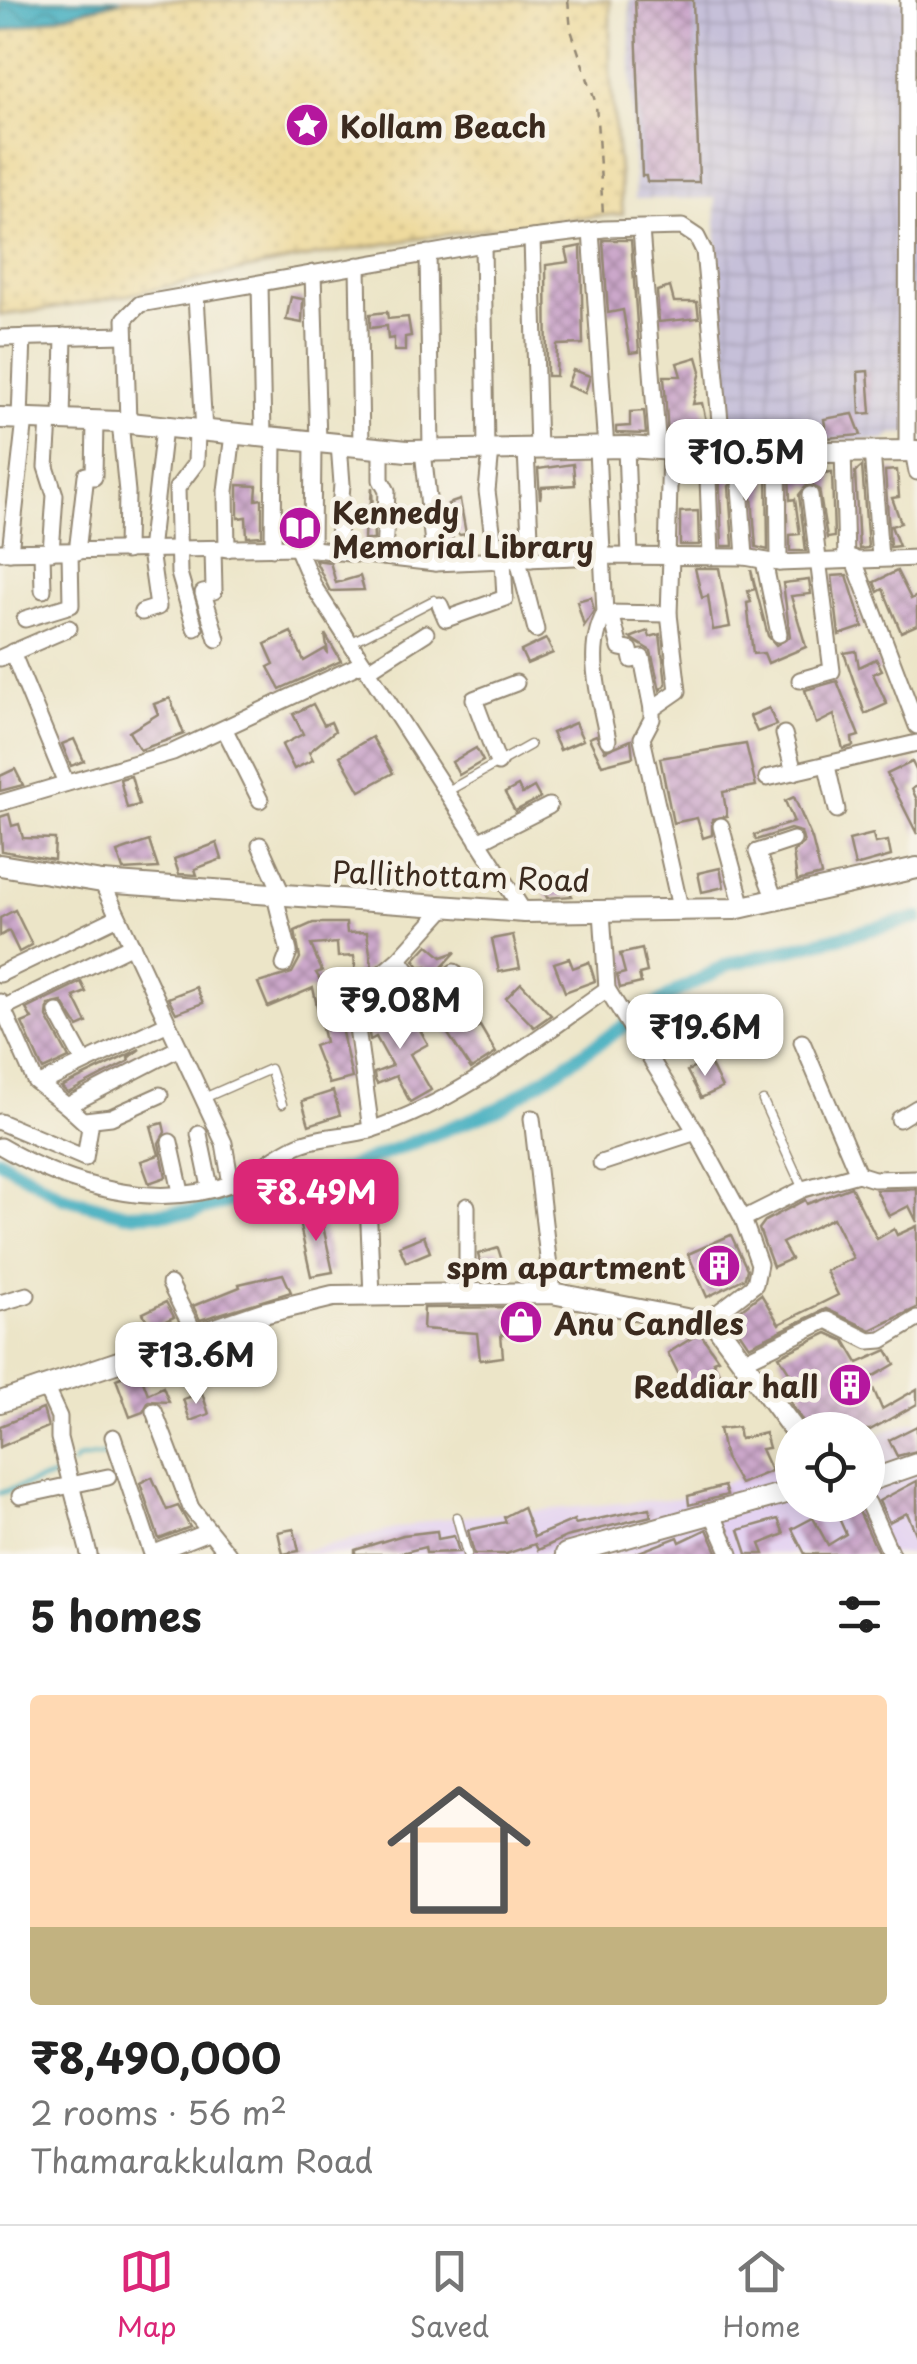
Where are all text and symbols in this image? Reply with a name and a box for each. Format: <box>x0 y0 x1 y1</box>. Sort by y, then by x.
place icon: Kollam Beach <box>284 102 330 148</box>
place label: Kollam Beach <box>340 103 546 148</box>
pin: ₹10.5M <box>665 419 827 504</box>
text: ₹10.5M <box>687 427 805 475</box>
place label: Kennedy Memorial Library <box>332 489 594 568</box>
library icon: Kennedy Memorial Library <box>277 505 323 551</box>
street label: Pallithottam Road <box>331 848 591 902</box>
pin: ₹9.08M <box>319 967 481 1052</box>
text: ₹9.08M <box>339 975 461 1023</box>
pin: ₹19.6M <box>624 994 786 1079</box>
text: ₹19.6M <box>648 1002 762 1050</box>
pin: ₹8.49M <box>235 1159 397 1244</box>
text: ₹8.49M <box>255 1167 377 1215</box>
building icon: spm apartment <box>696 1243 742 1289</box>
place label: spm apartment <box>447 1244 686 1289</box>
shop icon: Anu Candles <box>498 1299 544 1345</box>
place label: Anu Candles <box>553 1300 744 1345</box>
pin: ₹13.6M <box>115 1322 277 1407</box>
text: ₹13.6M <box>137 1330 255 1378</box>
building icon: Reddiar hall <box>827 1362 873 1408</box>
place label: Reddiar hall <box>634 1363 818 1408</box>
map controls <box>775 1412 885 1522</box>
button: locate <box>775 1412 885 1522</box>
text: 5 homes <box>30 1583 202 1646</box>
icon: filters <box>832 1587 887 1642</box>
icon: home <box>369 1760 549 1940</box>
text: ₹8,490,000 <box>30 2025 282 2088</box>
text: 2 rooms · 56 m² <box>30 2088 287 2136</box>
text: Thamarakkulam Road <box>30 2136 373 2184</box>
tab: Map <box>117 2244 176 2347</box>
tab: Saved <box>410 2244 489 2347</box>
tab: Home <box>722 2244 800 2347</box>

